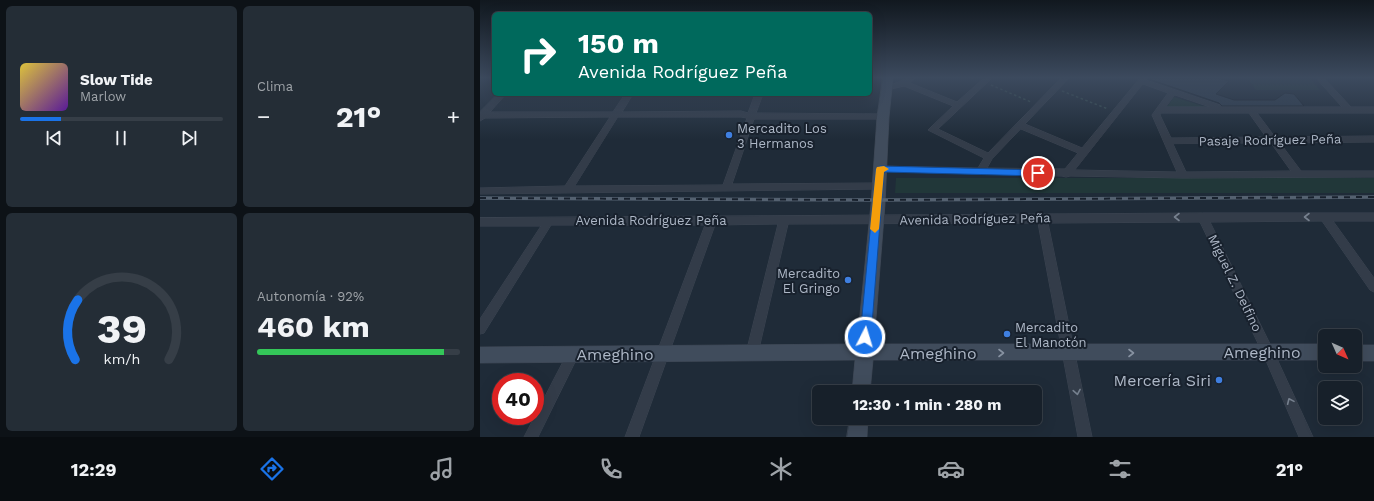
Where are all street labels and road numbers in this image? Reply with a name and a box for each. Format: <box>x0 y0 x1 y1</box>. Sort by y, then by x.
street label: Pasaje Rodríguez Peña <box>1199 131 1342 149</box>
street label: Avenida Rodríguez Peña <box>899 210 1051 228</box>
street label: Avenida Rodríguez Peña <box>575 213 727 228</box>
street label: Miguel Z. Delfino <box>1205 232 1265 334</box>
street label: Ameghino <box>1223 343 1301 362</box>
street label: Ameghino <box>899 344 977 363</box>
street label: Ameghino <box>576 345 654 364</box>

